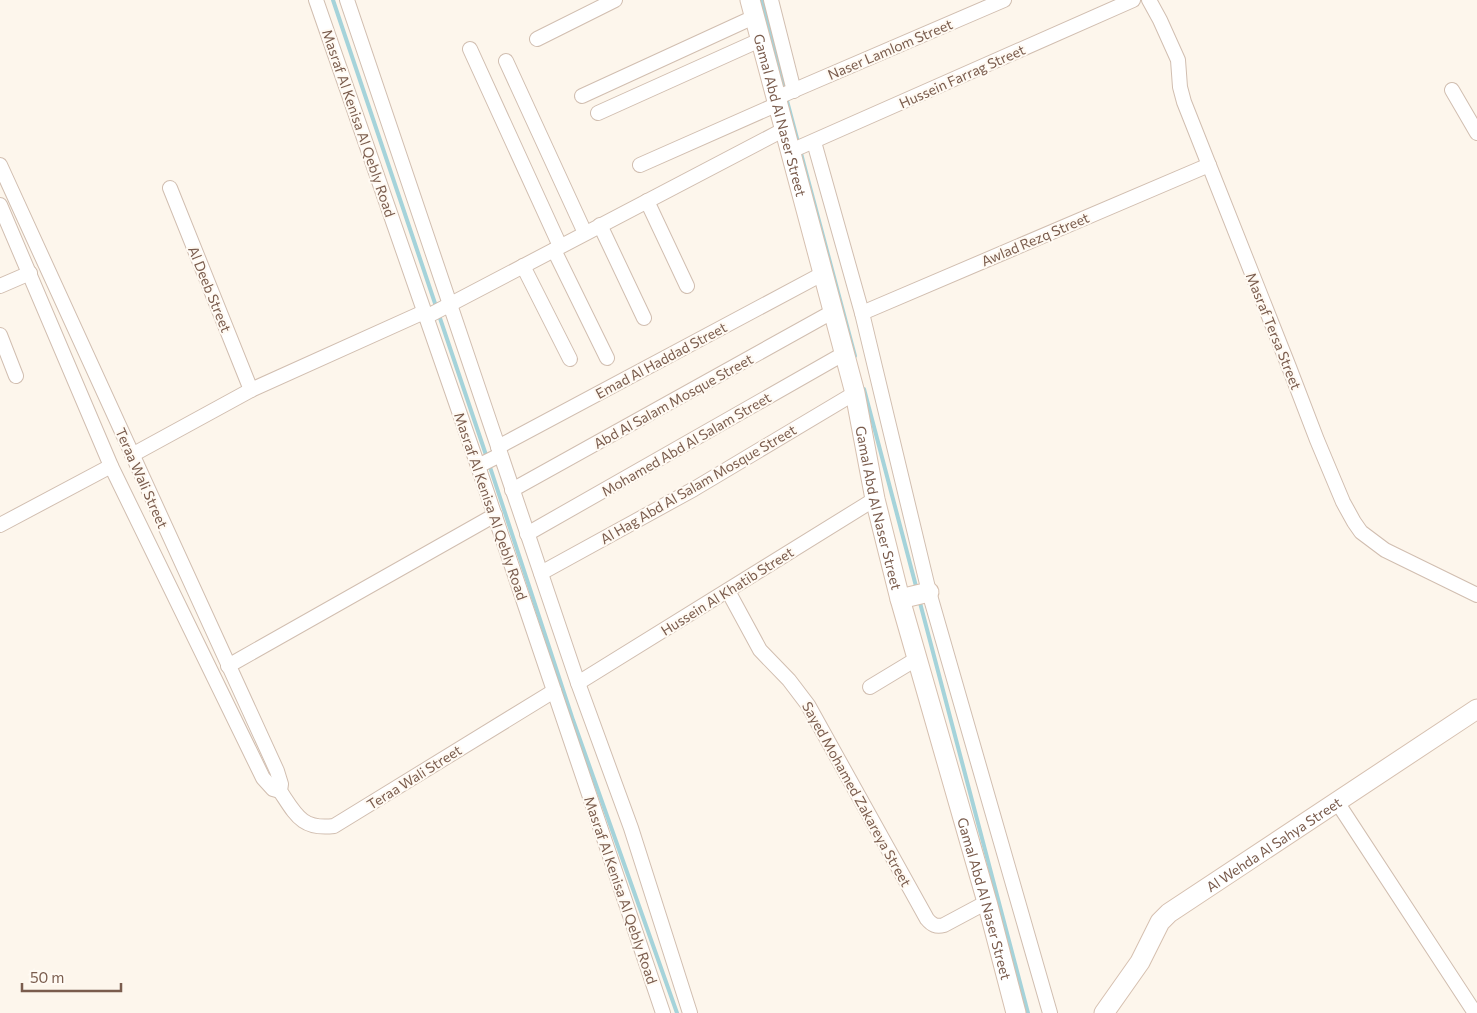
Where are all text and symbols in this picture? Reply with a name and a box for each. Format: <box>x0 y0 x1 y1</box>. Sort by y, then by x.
street label: Naser Lamlom Street <box>825 15 955 83</box>
street label: Masraf Al Kenisa Al Qebly Road <box>319 27 399 219</box>
street label: Gamal Abd Al Naser Street <box>751 32 811 198</box>
street label: Hussein Farrag Street <box>896 40 1028 111</box>
street label: Awlad Rezq Street <box>978 208 1092 269</box>
street label: Al Deeb Street <box>185 243 235 335</box>
street label: Masraf Tersa Street <box>1243 270 1305 392</box>
street label: Emad Al Haddad Street <box>592 318 730 402</box>
street label: Abd Al Salam Mosque Street <box>590 350 756 452</box>
street label: Mohamed Abd Al Salam Street <box>598 388 774 500</box>
street label: Masraf Al Kenisa Al Qebly Road <box>451 410 531 602</box>
street label: Al Hag Abd Al Salam Mosque Street <box>597 421 799 547</box>
street label: Gamal Abd Al Naser Street <box>853 424 906 592</box>
street label: Teraa Wali Street <box>112 425 172 531</box>
street label: Hussein Al Khatib Street <box>658 543 797 639</box>
street label: Sayed Mohamed Zakareya Street <box>799 699 915 890</box>
street label: Teraa Wali Street <box>364 741 465 813</box>
street label: Al Wehda Al Sahya Street <box>1202 793 1344 895</box>
street label: Masraf Al Kenisa Al Qebly Road <box>581 794 661 986</box>
street label: Gamal Abd Al Naser Street <box>955 815 1015 982</box>
scale bar <box>22 960 121 992</box>
text: 50 m <box>30 968 64 986</box>

